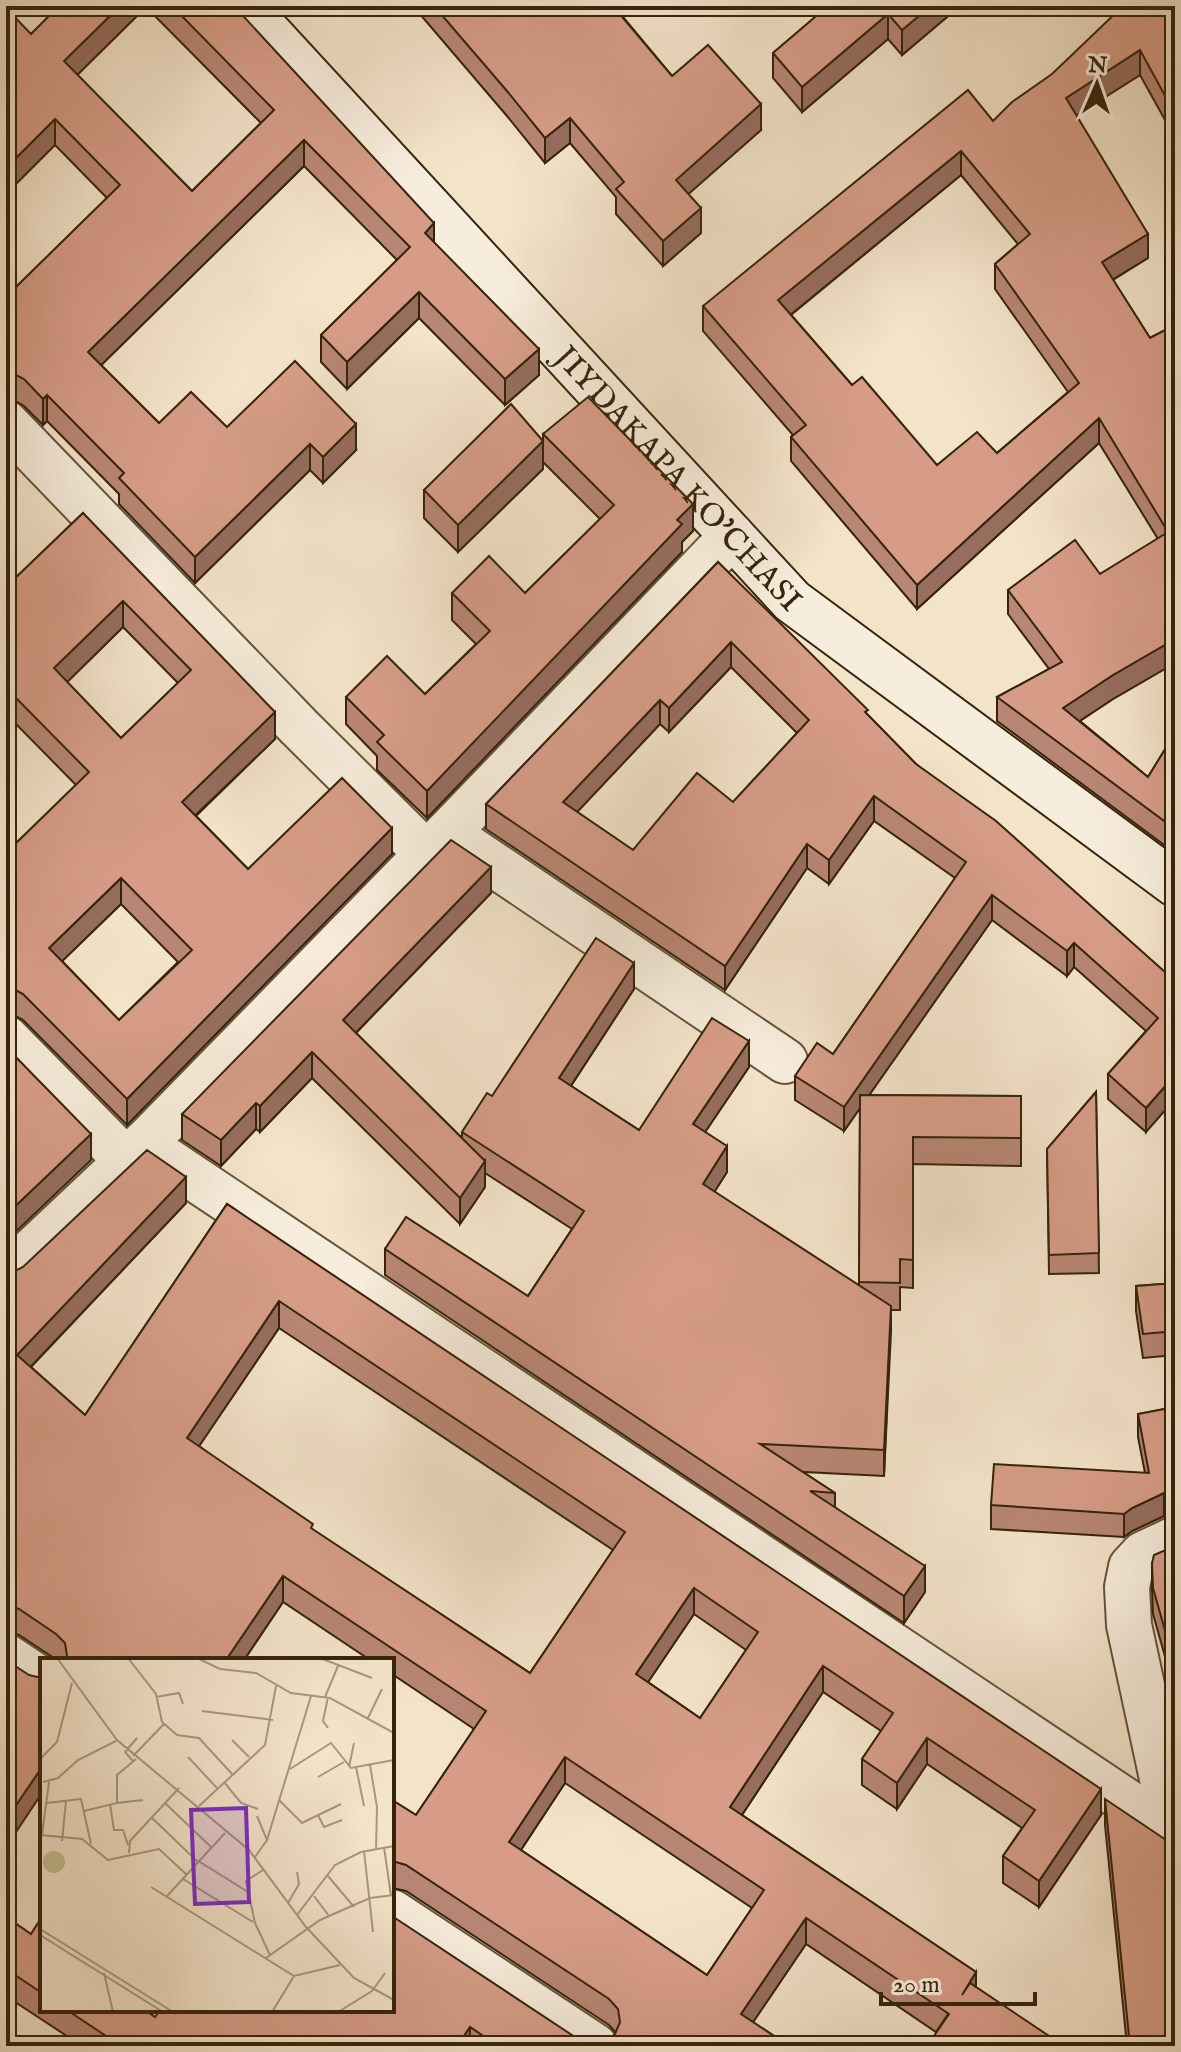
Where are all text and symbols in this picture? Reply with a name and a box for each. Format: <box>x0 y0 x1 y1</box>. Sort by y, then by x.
north arrow <box>1057 44 1137 124</box>
text: N <box>1087 52 1108 80</box>
street label: JIYDAKAPA KO'CHASI <box>543 336 810 621</box>
inset map <box>40 1658 394 2012</box>
scale bar <box>881 1956 1035 2006</box>
text: 20 m <box>893 1970 940 2001</box>

